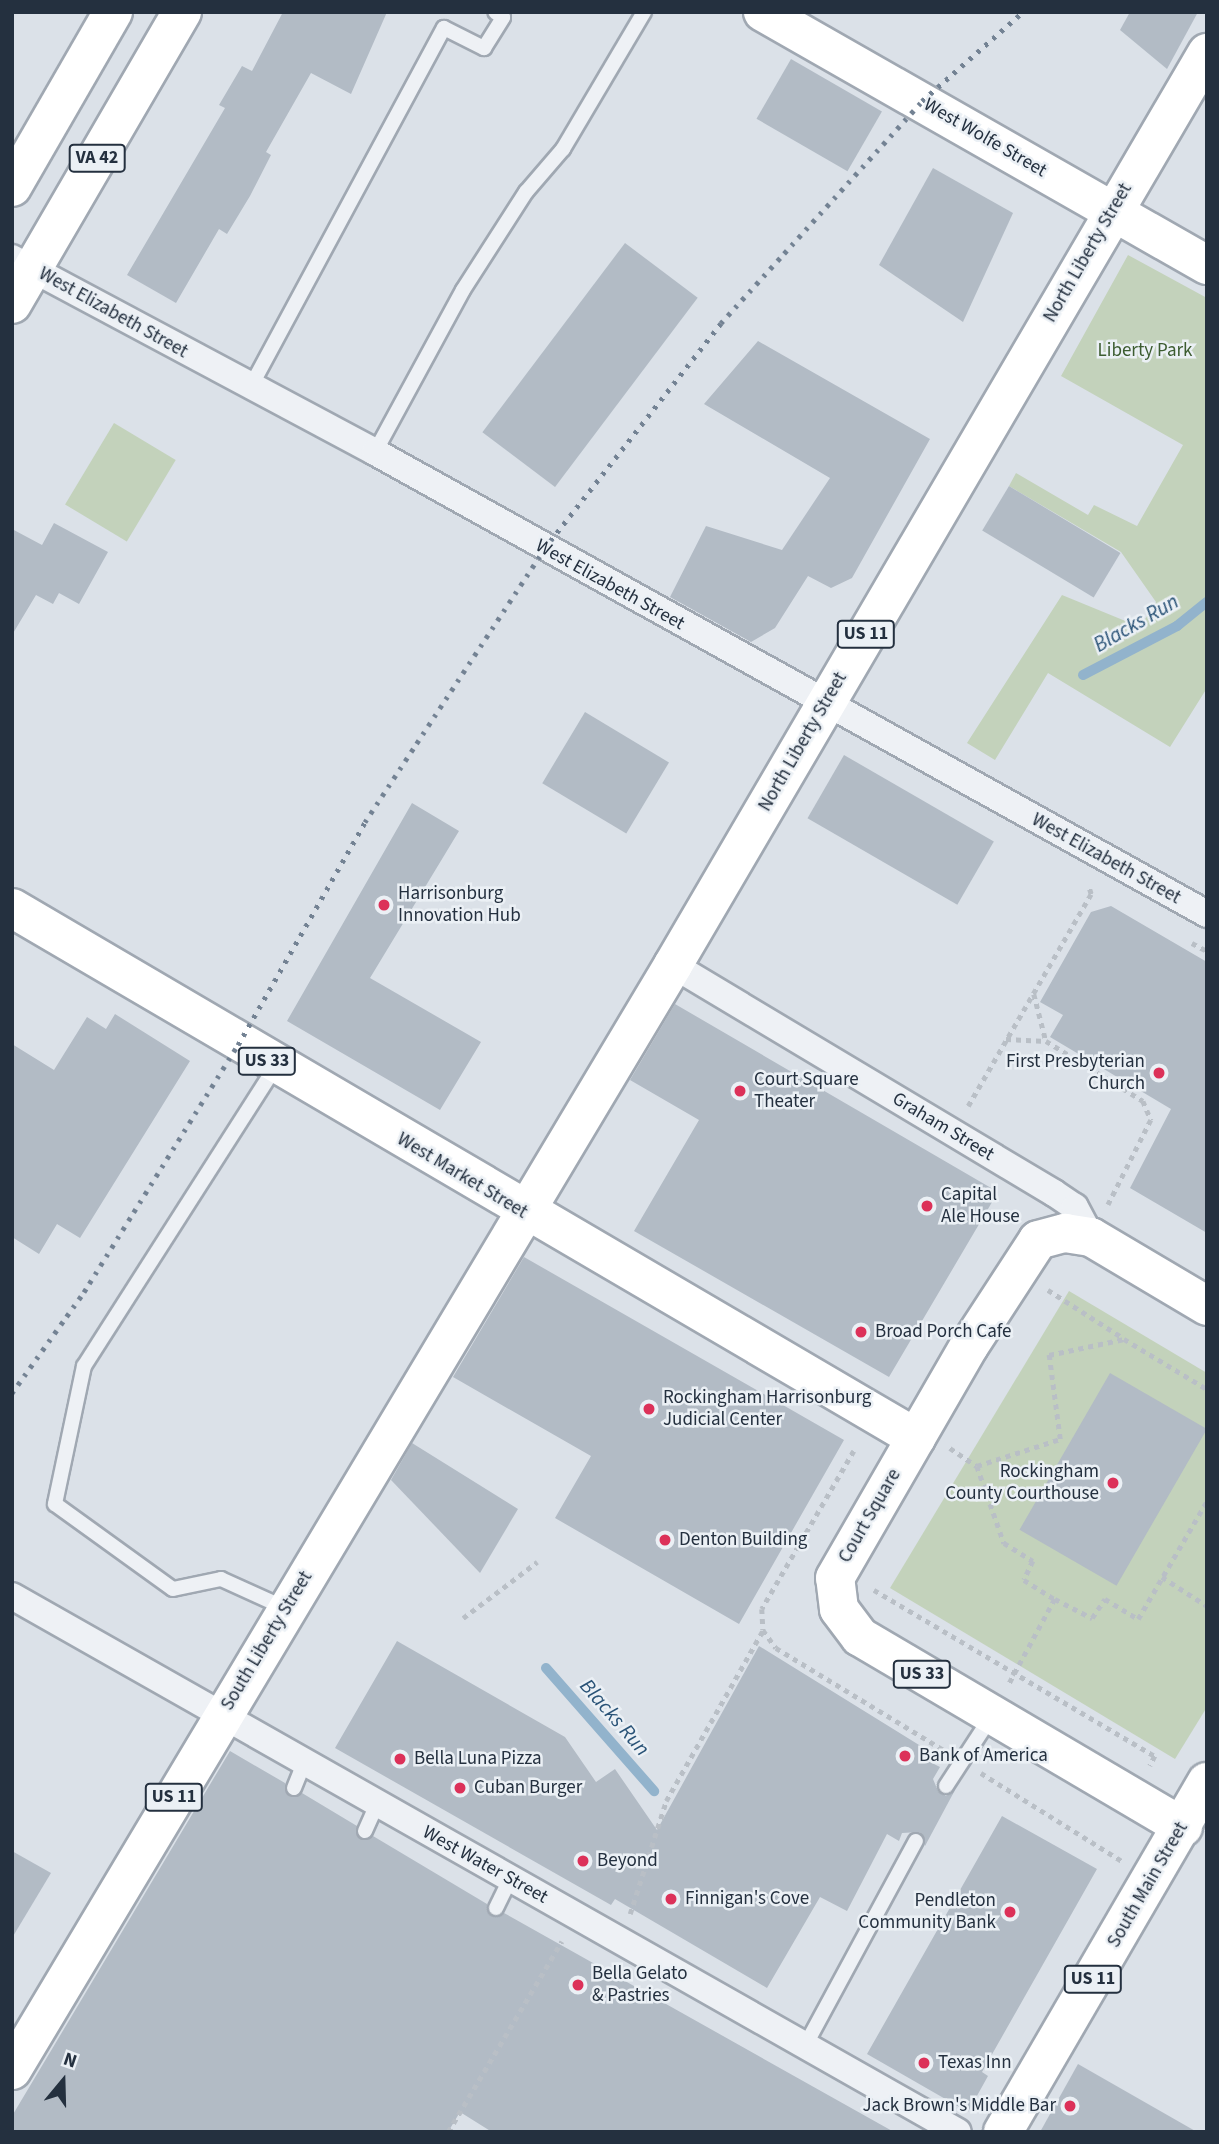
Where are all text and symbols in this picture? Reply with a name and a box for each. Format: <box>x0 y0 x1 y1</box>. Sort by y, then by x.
street label: West Wolfe Street <box>919 94 1051 182</box>
road number: VA 42 <box>67 144 127 173</box>
street label: North Liberty Street <box>1039 179 1137 327</box>
street label: West Elizabeth Street <box>35 263 191 363</box>
park label: Liberty Park <box>1097 340 1193 362</box>
street label: West Elizabeth Street <box>532 535 688 635</box>
water label: Blacks Run <box>1089 589 1183 657</box>
road number: US 11 <box>836 620 896 648</box>
street label: North Liberty Street <box>754 668 852 816</box>
street label: West Elizabeth Street <box>1028 809 1184 909</box>
place label: Harrisonburg Innovation Hub <box>398 883 521 927</box>
marker: Harrisonburg Innovation Hub <box>376 897 392 913</box>
road number: US 33 <box>237 1046 297 1076</box>
place label: First Presbyterian Church <box>1006 1051 1145 1095</box>
marker: First Presbyterian Church <box>1151 1065 1167 1081</box>
place label: Court Square Theater <box>754 1069 859 1113</box>
marker: Court Square Theater <box>732 1083 748 1099</box>
street label: Graham Street <box>888 1088 998 1166</box>
street label: West Market Street <box>393 1128 531 1224</box>
place label: Capital Ale House <box>941 1184 1020 1228</box>
marker: Capital Ale House <box>919 1198 935 1214</box>
place label: Broad Porch Cafe <box>875 1321 1012 1343</box>
marker: Broad Porch Cafe <box>853 1324 869 1340</box>
place label: Rockingham Harrisonburg Judicial Center <box>663 1387 871 1431</box>
marker: Rockingham Harrisonburg Judicial Center <box>641 1401 657 1417</box>
place label: Rockingham County Courthouse <box>945 1461 1099 1505</box>
street label: Court Square <box>834 1465 906 1567</box>
marker: Rockingham County Courthouse <box>1105 1475 1121 1491</box>
place label: Denton Building <box>679 1529 807 1551</box>
marker: Denton Building <box>657 1532 673 1548</box>
street label: South Liberty Street <box>216 1567 318 1715</box>
road number: US 33 <box>892 1660 952 1688</box>
water label: Blacks Run <box>575 1673 655 1761</box>
place label: Bank of America <box>919 1745 1048 1767</box>
place label: Bella Luna Pizza <box>414 1748 542 1770</box>
marker: Bank of America <box>897 1748 913 1764</box>
marker: Bella Luna Pizza <box>392 1751 408 1767</box>
place label: Cuban Burger <box>474 1777 582 1799</box>
marker: Cuban Burger <box>452 1780 468 1796</box>
road number: US 11 <box>144 1782 204 1812</box>
street label: South Main Street <box>1103 1818 1193 1952</box>
street label: West Water Street <box>418 1821 552 1909</box>
place label: Beyond <box>597 1850 658 1872</box>
marker: Beyond <box>575 1853 591 1869</box>
place label: Finnigan's Cove <box>685 1888 809 1910</box>
place label: Pendleton Community Bank <box>858 1890 996 1934</box>
marker: Finnigan's Cove <box>663 1891 679 1907</box>
marker: Pendleton Community Bank <box>1002 1904 1018 1920</box>
place label: Bella Gelato & Pastries <box>592 1963 687 2007</box>
road number: US 11 <box>1063 1965 1123 1994</box>
marker: Bella Gelato & Pastries <box>570 1977 586 1993</box>
north arrow <box>28 2046 98 2116</box>
text: N <box>60 2046 80 2075</box>
place label: Texas Inn <box>938 2052 1012 2074</box>
marker: Texas Inn <box>916 2055 932 2071</box>
place label: Jack Brown's Middle Bar <box>862 2095 1056 2117</box>
marker: Jack Brown's Middle Bar <box>1062 2098 1078 2114</box>

